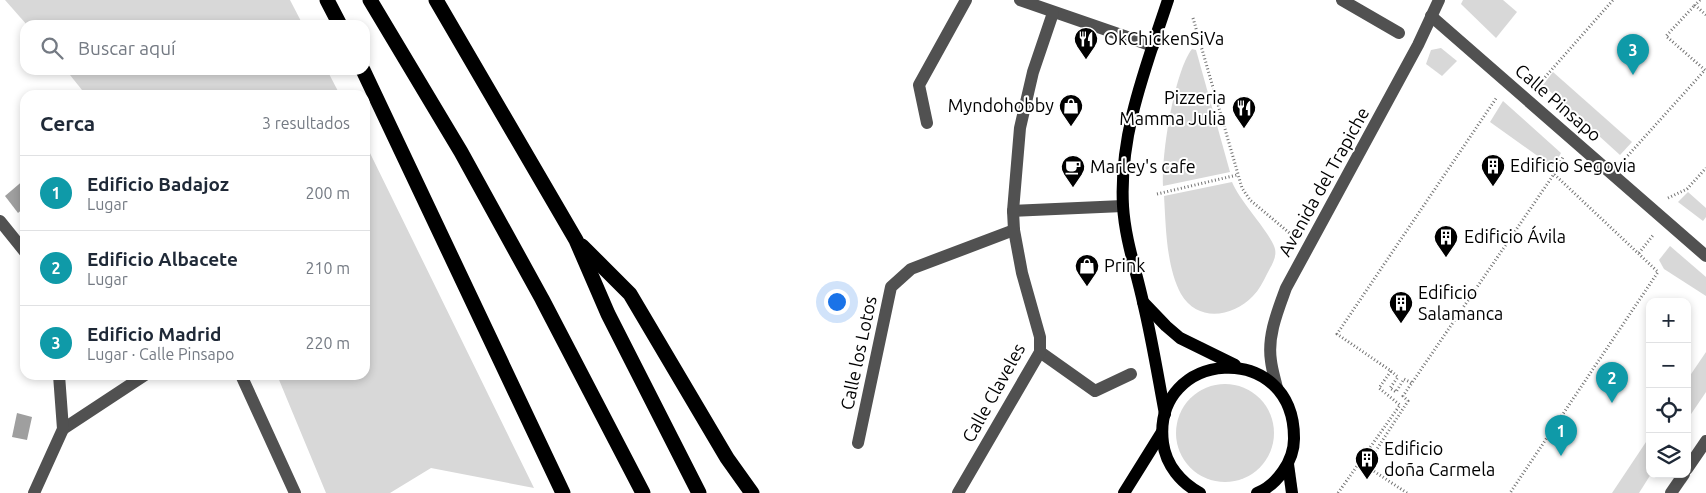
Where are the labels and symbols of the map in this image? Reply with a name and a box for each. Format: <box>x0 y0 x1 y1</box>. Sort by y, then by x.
restaurant icon: OkChickenSiVa <box>1073 26 1099 60</box>
place label: OkChickenSiVa <box>1104 28 1224 48</box>
pin: 3 <box>1617 34 1649 75</box>
street label: Calle Pinsapo <box>1512 59 1606 145</box>
place label: Pizzeria Mamma Julia <box>1119 87 1226 128</box>
shop icon: Myndohobby <box>1058 93 1084 127</box>
place label: Myndohobby <box>948 95 1054 115</box>
restaurant icon: Pizzeria Mamma Julia <box>1231 95 1257 129</box>
street label: Avenida del Trapiche <box>1274 104 1372 259</box>
building icon: Edificio Segovia <box>1480 153 1506 187</box>
cafe icon: Marley's cafe <box>1060 154 1086 188</box>
place label: Edificio Segovia <box>1510 155 1636 175</box>
place label: Marley's cafe <box>1090 156 1196 176</box>
building icon: Edificio Ávila <box>1433 224 1459 258</box>
place label: Edificio Ávila <box>1464 225 1566 246</box>
shop icon: Prink <box>1074 253 1100 287</box>
place label: Prink <box>1104 255 1145 275</box>
place label: Edificio Salamanca <box>1418 282 1503 323</box>
your location <box>824 289 850 315</box>
building icon: Edificio Salamanca <box>1388 290 1414 324</box>
street label: Calle los Lotos <box>836 294 880 412</box>
street label: Calle Claveles <box>958 339 1029 445</box>
pin: 2 <box>1596 362 1628 403</box>
pin: 1 <box>1545 415 1577 456</box>
place label: Edificio doña Carmela <box>1384 438 1495 479</box>
building icon: Edificio doña Carmela <box>1354 446 1380 480</box>

